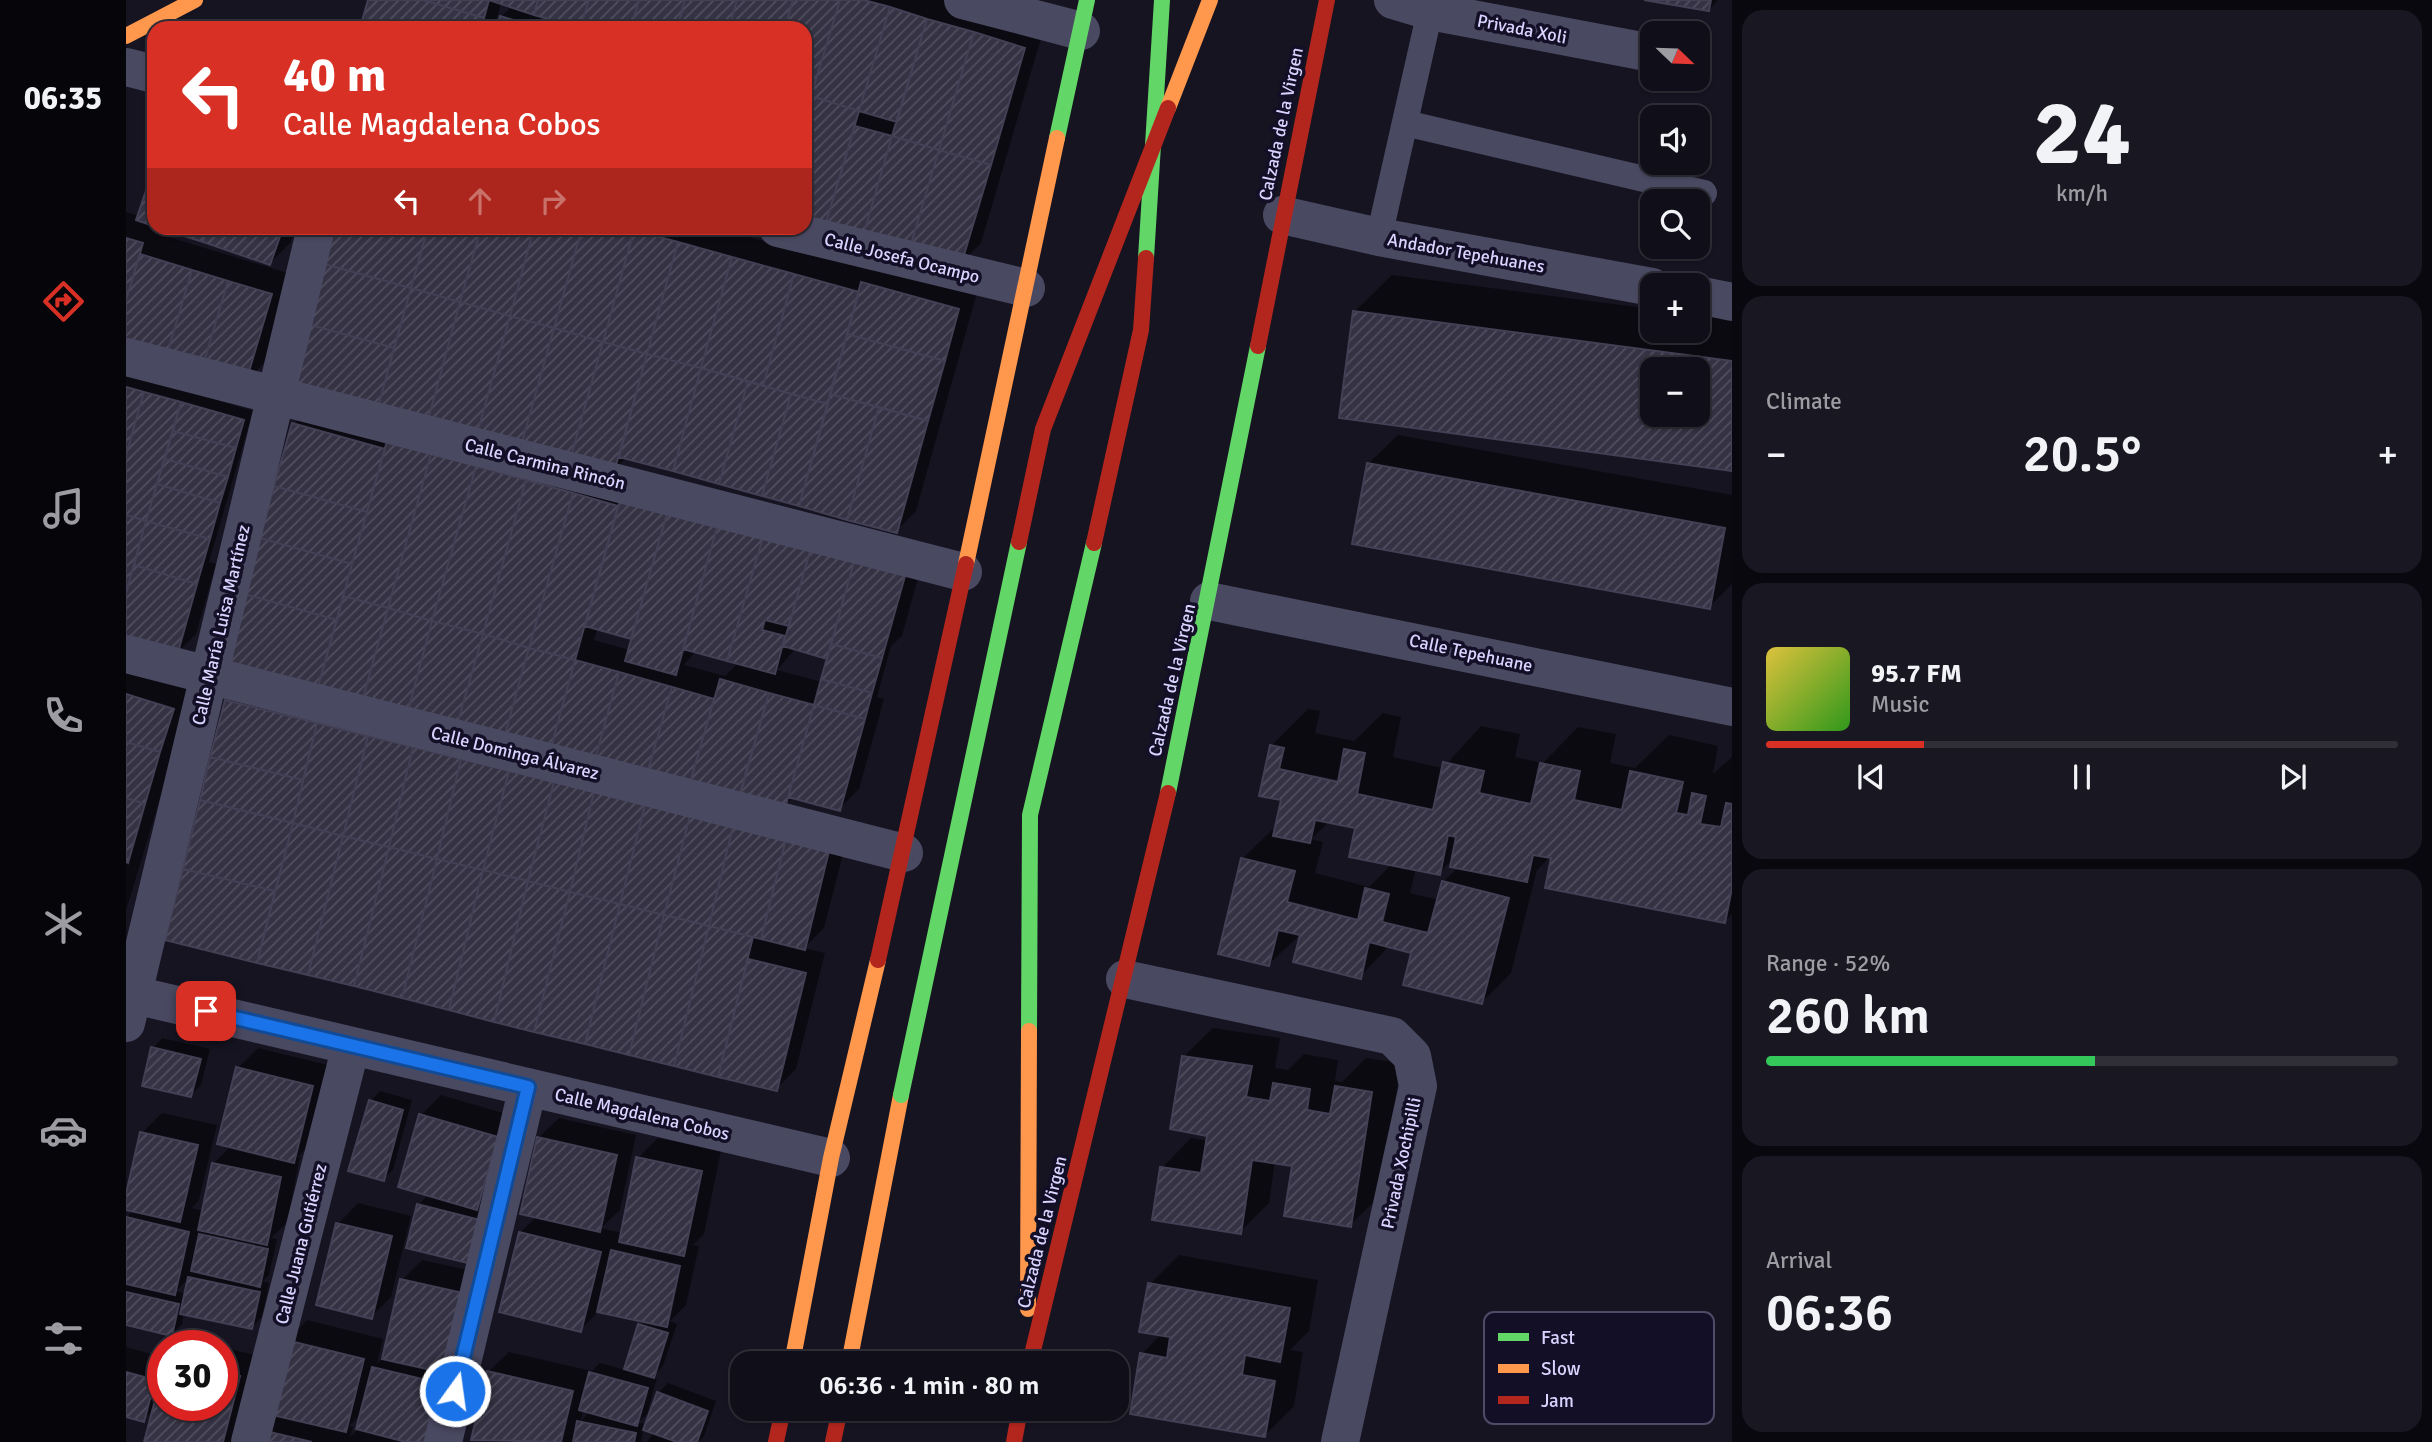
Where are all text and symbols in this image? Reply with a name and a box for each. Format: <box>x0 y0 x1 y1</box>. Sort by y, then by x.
street label: Privada Xoli <box>1475 10 1569 48</box>
north arrow <box>1640 21 1710 91</box>
map controls <box>1640 21 1710 427</box>
text: 40 m <box>283 45 386 105</box>
street label: Calzada de la Virgen <box>1254 45 1308 203</box>
icon: left <box>168 49 259 140</box>
text: 24 <box>2033 77 2131 190</box>
text: 06:35 <box>24 79 102 118</box>
text: Calle Magdalena Cobos <box>283 105 601 144</box>
button: sound <box>1640 105 1710 175</box>
text: km/h <box>2056 179 2108 208</box>
icon: left <box>388 182 426 220</box>
icon: ahead <box>461 182 499 220</box>
icon: right <box>534 182 572 220</box>
button: search <box>1640 189 1710 259</box>
street label: Calle Josefa Ocampo <box>822 228 982 288</box>
street label: Andador Tepehuanes <box>1386 228 1546 278</box>
button: + <box>1640 273 1710 343</box>
icon: directions <box>39 277 88 326</box>
button: − <box>1640 357 1710 427</box>
text: Climate <box>1766 387 1842 416</box>
text: 20.5° <box>2023 422 2141 486</box>
text: − <box>1766 431 1787 478</box>
text: + <box>2377 431 2398 478</box>
street label: Calle Carmina Rincón <box>462 433 628 495</box>
icon: music <box>39 484 88 533</box>
street label: Calle María Luisa Martínez <box>187 523 255 727</box>
street label: Calzada de la Virgen <box>1144 601 1200 759</box>
street label: Calle Tepehuane <box>1407 629 1535 677</box>
text: 95.7 FM <box>1871 658 1962 690</box>
text: Music <box>1871 690 1929 719</box>
icon: phone <box>39 691 88 740</box>
street label: Calle Dominga Álvarez <box>429 721 601 785</box>
icon: previous <box>1852 758 1890 796</box>
icon: pause <box>2063 758 2101 796</box>
icon: next <box>2274 758 2312 796</box>
icon: climate <box>39 899 88 948</box>
text: Range · 52% <box>1766 949 1890 978</box>
pin <box>176 981 236 1041</box>
text: 260 km <box>1766 984 1930 1048</box>
icon: arrive <box>187 992 225 1030</box>
street label: Calle Magdalena Cobos <box>552 1083 732 1145</box>
street label: Privada Xochipilli <box>1376 1095 1426 1231</box>
icon: car <box>39 1106 88 1155</box>
street label: Calzada de la Virgen <box>1012 1154 1072 1310</box>
street label: Calle Juana Gutiérrez <box>270 1161 332 1327</box>
text: Arrival <box>1766 1246 1832 1275</box>
text: 06:36 <box>1766 1281 1893 1345</box>
legend <box>1484 1312 1714 1424</box>
icon: filters <box>39 1314 88 1363</box>
text: Fast <box>1541 1326 1575 1350</box>
speed limit sign: 30 <box>147 1330 238 1421</box>
position arrow <box>418 1354 492 1428</box>
text: Slow <box>1541 1357 1581 1381</box>
text: 06:36 · 1 min · 80 m <box>820 1370 1039 1402</box>
text: Jam <box>1541 1389 1574 1413</box>

